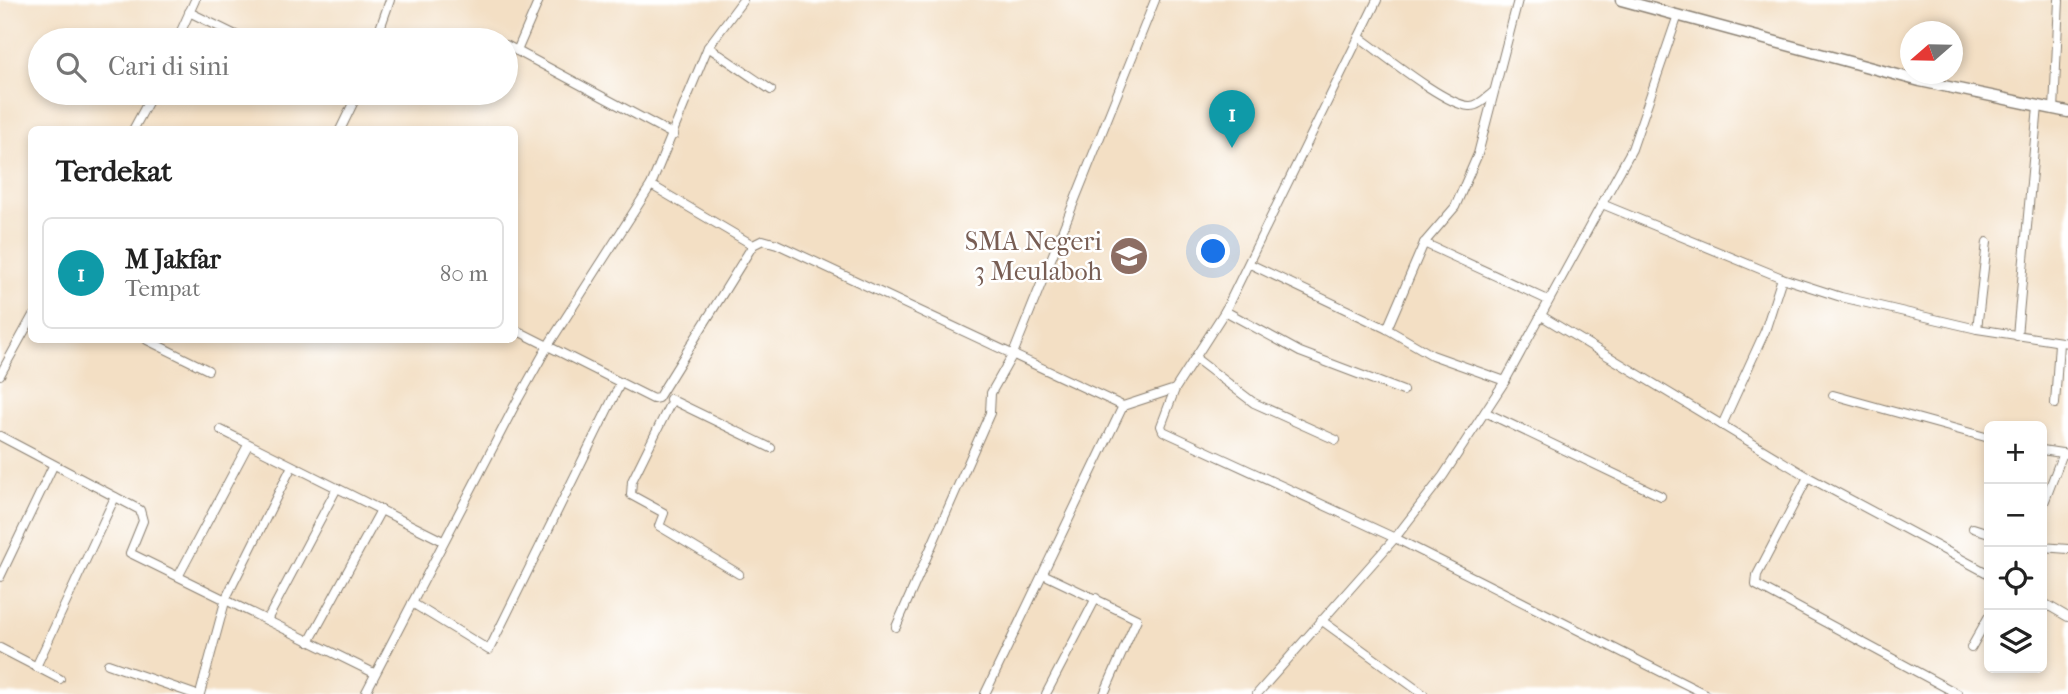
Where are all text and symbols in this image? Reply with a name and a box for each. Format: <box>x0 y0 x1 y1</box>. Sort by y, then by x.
north arrow <box>1900 21 1963 84</box>
search box <box>28 28 518 105</box>
icon: search <box>52 48 90 86</box>
text: Cari di sini <box>108 51 229 82</box>
pin: 1 <box>1209 90 1255 148</box>
text: Terdekat <box>56 154 172 189</box>
place label: SMA Negeri 3 Meulaboh <box>965 226 1102 287</box>
your location <box>1196 234 1230 268</box>
school or university icon: SMA Negeri 3 Meulaboh <box>1108 235 1150 277</box>
text: M Jakfar <box>125 244 221 275</box>
text: 1 <box>77 260 85 287</box>
text: 80 m <box>440 260 488 287</box>
text: Tempat <box>125 275 200 302</box>
map controls <box>1984 421 2047 673</box>
button: + <box>1984 421 2047 484</box>
button: − <box>1984 484 2047 547</box>
button: locate <box>1984 547 2047 610</box>
button: layers <box>1984 610 2047 673</box>

